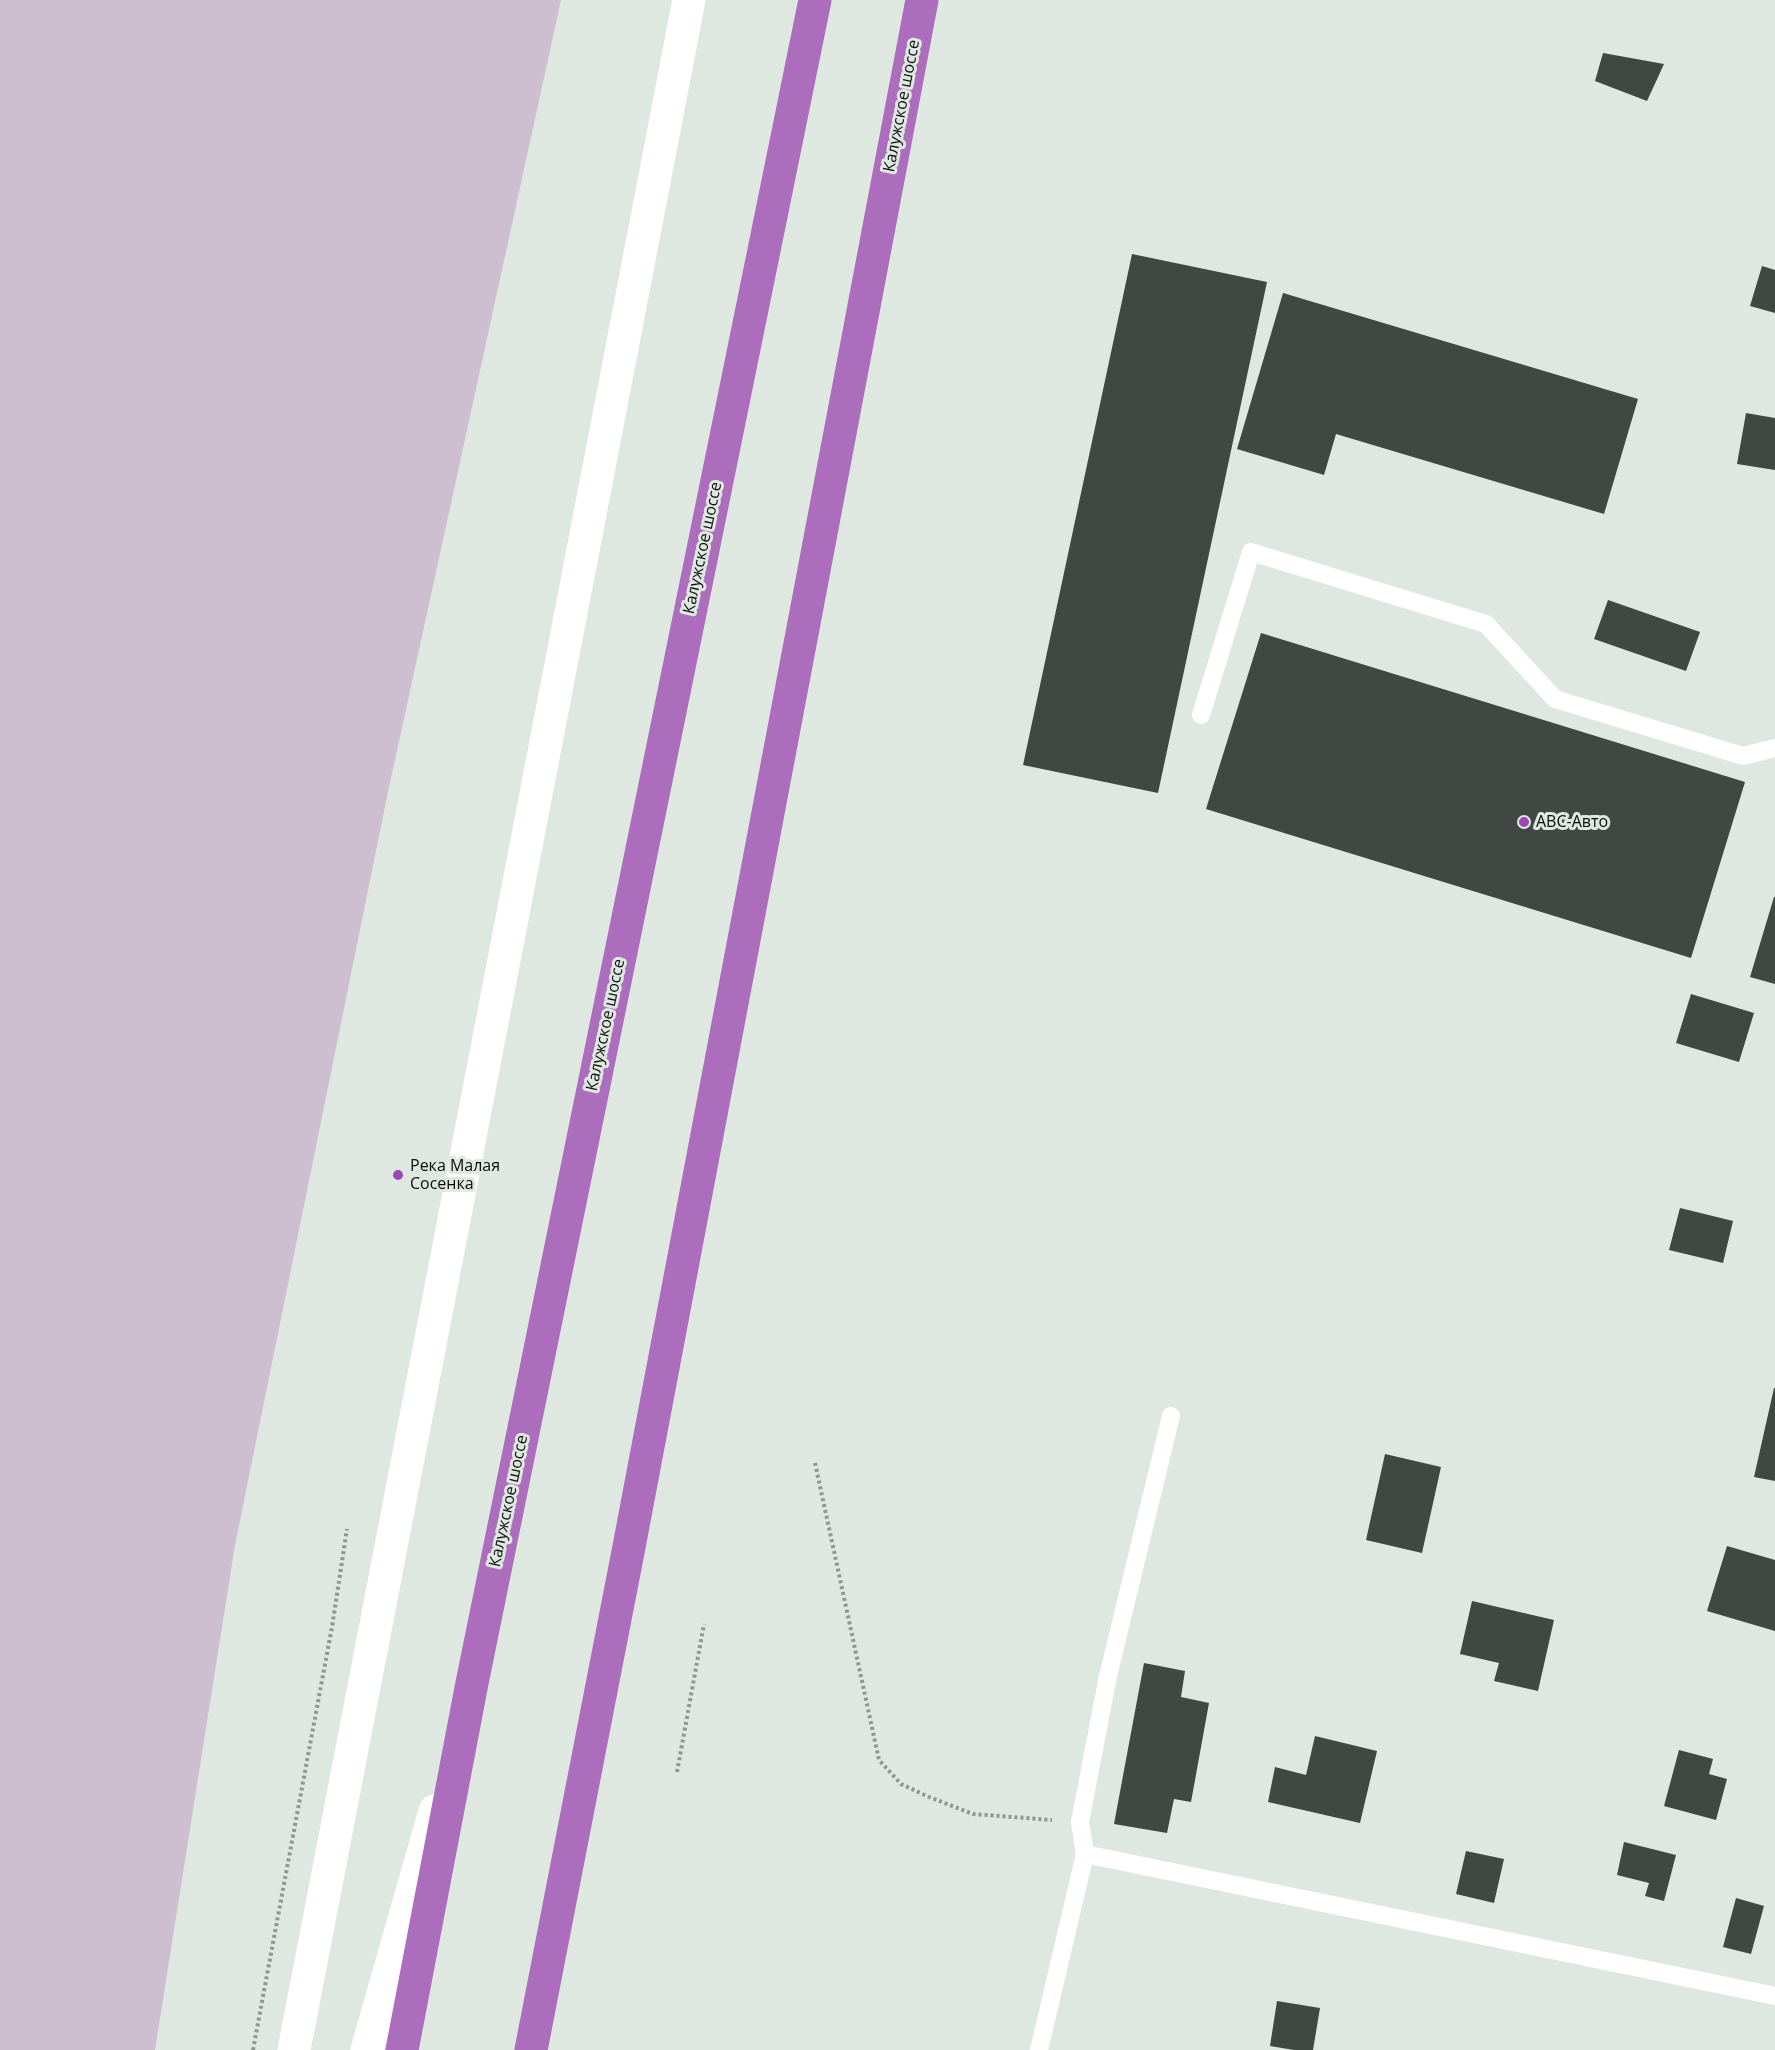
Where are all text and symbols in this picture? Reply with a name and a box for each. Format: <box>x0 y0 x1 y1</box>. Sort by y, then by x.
street label: Калужское шоссе <box>880 38 924 174</box>
street label: Калужское шоссе <box>680 480 726 616</box>
place label: АВС-Авто <box>1536 812 1608 832</box>
marker: АВС-Авто <box>1517 815 1531 829</box>
street label: Калужское шоссе <box>583 957 629 1093</box>
place label: Река Малая Сосенка <box>410 1156 500 1194</box>
marker: Река Малая Сосенка <box>391 1168 405 1182</box>
street label: Калужское шоссе <box>486 1433 532 1569</box>

